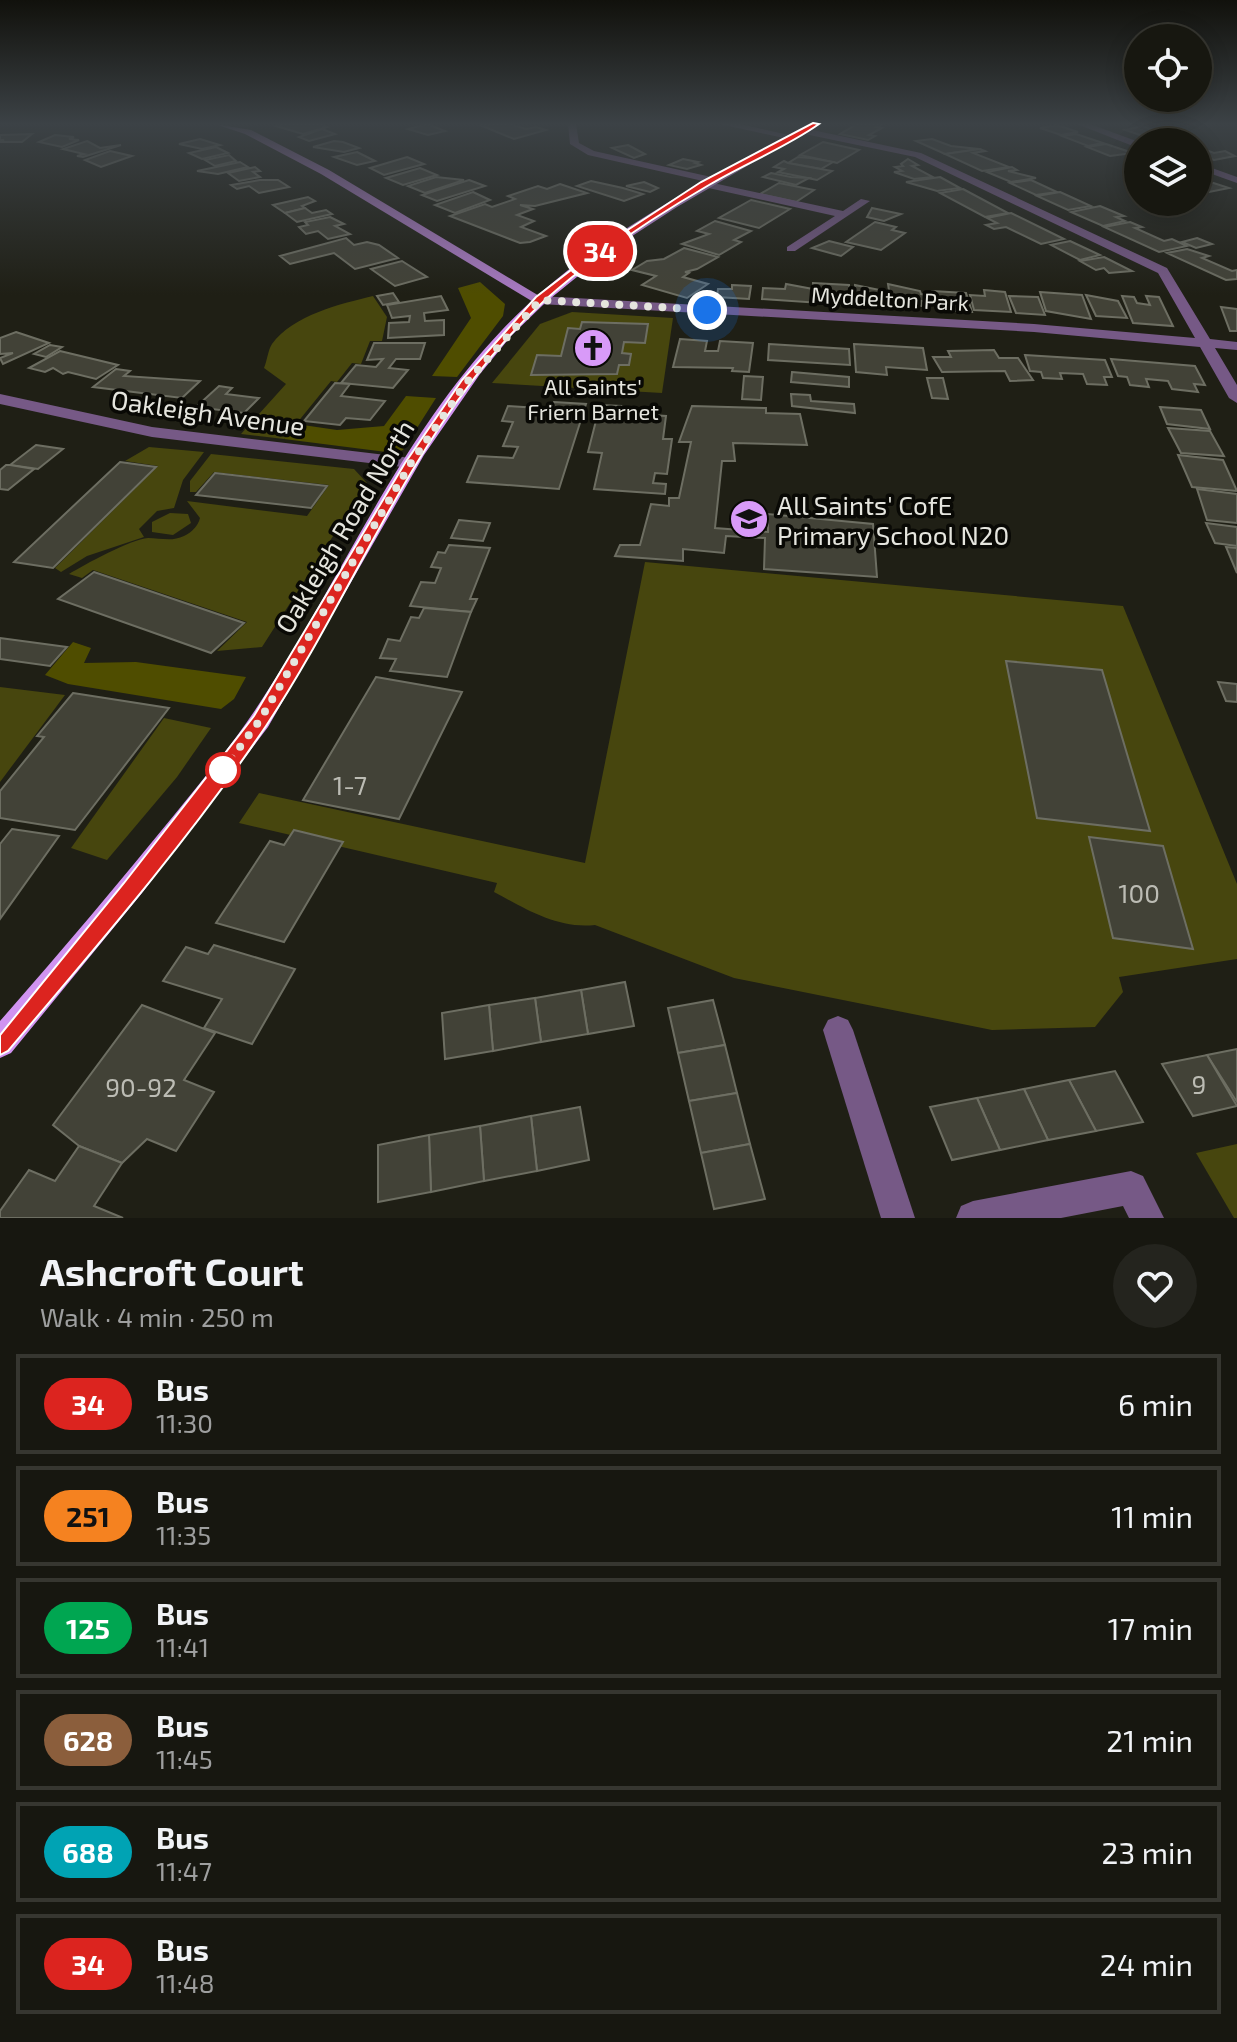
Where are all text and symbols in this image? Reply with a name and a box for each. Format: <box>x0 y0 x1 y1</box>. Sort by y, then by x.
map controls <box>1124 24 1212 216</box>
button: locate <box>1124 24 1212 112</box>
button: layers <box>1124 128 1212 216</box>
line badge: 34 <box>564 225 636 277</box>
text: 34 <box>583 234 617 268</box>
street label: Myddelton Park <box>811 281 969 315</box>
your location <box>687 290 727 330</box>
church icon: All Saints' Friern Barnet <box>572 327 614 369</box>
place label: All Saints' Friern Barnet <box>527 373 659 424</box>
street label: Oakleigh Avenue <box>109 383 307 441</box>
street label: Oakleigh Road North <box>268 414 420 638</box>
place label: All Saints' CofE Primary School N20 <box>777 489 1009 550</box>
school or university icon: All Saints' CofE Primary School N20 <box>728 498 770 540</box>
unlabelled marker <box>206 753 240 787</box>
house number: 1-7 <box>333 769 367 800</box>
house number: 100 <box>1118 877 1160 908</box>
house number: 9 <box>1192 1068 1206 1099</box>
house number: 90-92 <box>105 1071 177 1102</box>
button: heart <box>1113 1244 1197 1328</box>
text: Ashcroft Court <box>40 1248 304 1294</box>
text: Walk · 4 min · 250 m <box>40 1301 274 1332</box>
text: Bus <box>156 1371 209 1407</box>
text: 6 min <box>1118 1386 1193 1422</box>
text: 34 <box>71 1387 105 1421</box>
text: 11:30 <box>156 1407 213 1438</box>
text: Bus <box>156 1483 209 1519</box>
text: 11 min <box>1111 1498 1193 1534</box>
text: 251 <box>66 1499 110 1533</box>
text: 11:35 <box>156 1519 211 1550</box>
text: Bus <box>156 1595 209 1631</box>
text: 17 min <box>1108 1610 1193 1646</box>
text: 125 <box>66 1611 110 1645</box>
text: 11:41 <box>156 1631 209 1662</box>
text: Bus <box>156 1707 209 1743</box>
text: 21 min <box>1106 1722 1193 1758</box>
text: 628 <box>63 1723 113 1757</box>
text: 11:45 <box>156 1743 213 1774</box>
text: Bus <box>156 1819 209 1855</box>
text: 23 min <box>1102 1834 1193 1870</box>
text: 688 <box>62 1835 114 1869</box>
text: 11:47 <box>156 1855 212 1886</box>
text: Bus <box>156 1931 209 1967</box>
text: 24 min <box>1100 1946 1193 1982</box>
text: 34 <box>71 1947 105 1981</box>
text: 11:48 <box>156 1967 215 1998</box>

